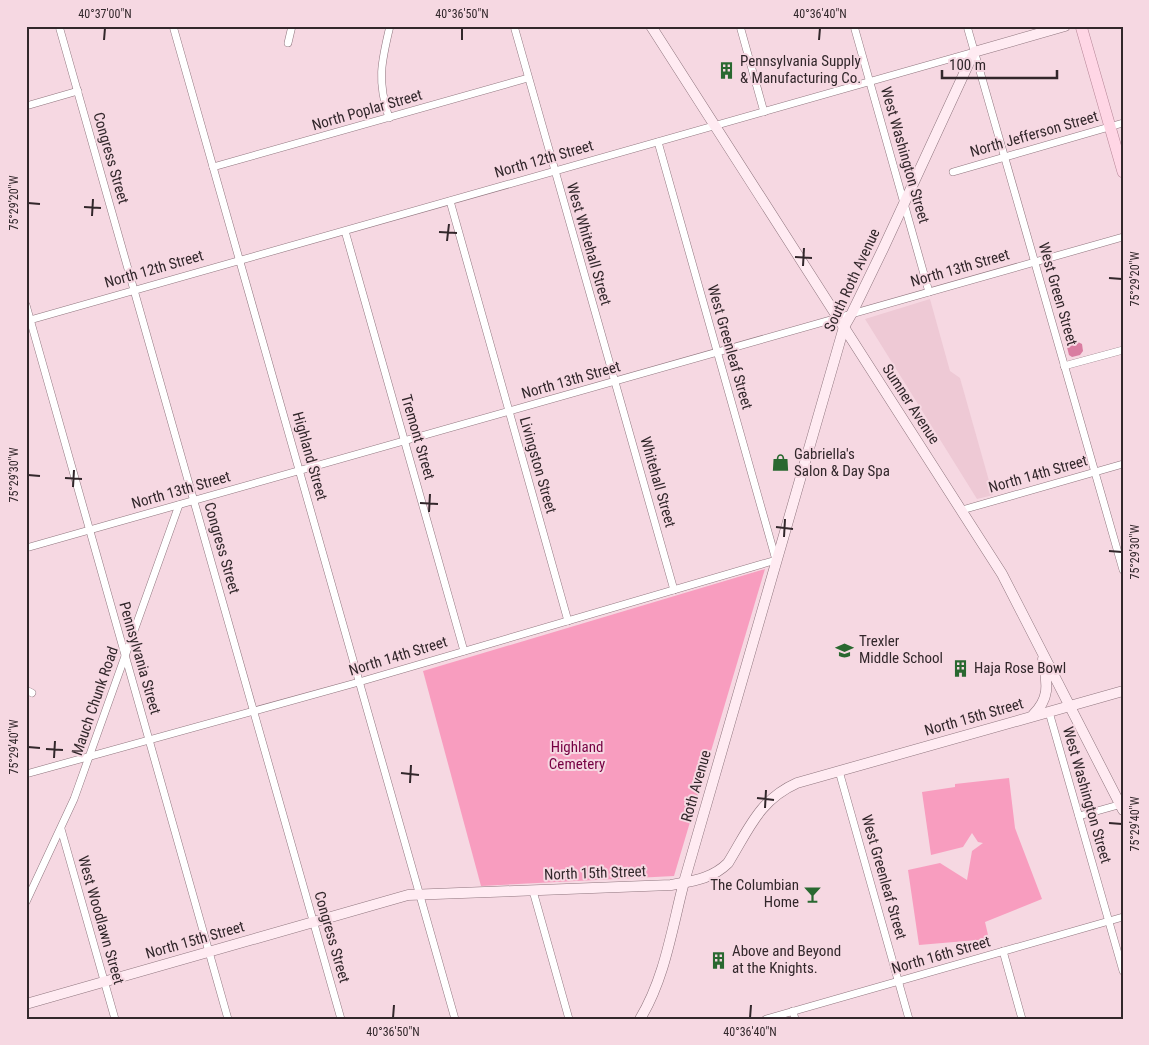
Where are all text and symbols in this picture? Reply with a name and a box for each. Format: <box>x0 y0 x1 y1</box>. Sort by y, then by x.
text: 40°37'00"N <box>78 7 132 21</box>
text: 40°36'50"N <box>435 7 489 21</box>
text: 40°36'40"N <box>793 7 847 21</box>
scale bar <box>942 48 1056 80</box>
place label: Pennsylvania Supply & Manufacturing Co. <box>740 52 861 87</box>
text: 100 m <box>949 56 986 74</box>
building icon: Pennsylvania Supply & Manufacturing Co. <box>716 60 736 80</box>
street label: West Washington Street <box>877 85 933 225</box>
street label: North Poplar Street <box>310 86 424 134</box>
street label: North Jefferson Street <box>968 107 1100 161</box>
street label: Congress Street <box>89 110 133 206</box>
street label: North 12th Street <box>493 136 595 182</box>
text: 75°29'20"W <box>7 175 21 231</box>
street label: West Whitehall Street <box>563 181 615 307</box>
street label: South Roth Avenue <box>820 226 884 334</box>
street label: West Green Street <box>1035 240 1081 348</box>
street label: North 13th Street <box>909 245 1011 291</box>
street label: North 12th Street <box>103 246 205 292</box>
text: 75°29'20"W <box>1128 251 1142 307</box>
street label: West Greenleaf Street <box>704 283 756 411</box>
street label: North 13th Street <box>520 357 622 403</box>
street label: Sumner Avenue <box>878 361 944 447</box>
street label: Tremont Street <box>397 392 439 482</box>
street label: Highland Street <box>289 410 331 502</box>
street label: Livingston Street <box>516 415 560 515</box>
street label: Whitehall Street <box>636 435 680 529</box>
place label: Gabriella's Salon & Day Spa <box>794 445 890 480</box>
text: 75°29'30"W <box>7 447 21 503</box>
street label: North 14th Street <box>987 451 1089 497</box>
shop icon: Gabriella's Salon & Day Spa <box>770 453 790 473</box>
street label: North 13th Street <box>130 467 232 513</box>
street label: Congress Street <box>200 500 244 596</box>
text: 75°29'30"W <box>1128 524 1142 580</box>
street label: Pennsylvania Street <box>115 600 165 716</box>
street label: North 14th Street <box>347 632 449 680</box>
place label: Trexler Middle School <box>859 632 943 667</box>
school or university icon: Trexler Middle School <box>835 640 855 660</box>
street label: Mauch Chunk Road <box>68 644 122 758</box>
building icon: Haja Rose Bowl <box>950 658 970 678</box>
place label: Haja Rose Bowl <box>974 659 1066 677</box>
street label: North 15th Street <box>923 694 1025 740</box>
text: 75°29'40"W <box>7 719 21 775</box>
street label: West Washington Street <box>1059 725 1115 865</box>
park label: Highland Cemetery <box>549 738 605 773</box>
street label: Roth Avenue <box>677 748 715 824</box>
text: 75°29'40"W <box>1128 796 1142 852</box>
street label: West Greenleaf Street <box>858 813 910 941</box>
street label: West Woodlawn Street <box>74 854 128 986</box>
street label: North 15th Street <box>544 862 646 884</box>
place label: The Columbian Home <box>710 876 799 911</box>
bar icon: The Columbian Home <box>803 884 823 904</box>
street label: Congress Street <box>310 889 354 985</box>
street label: North 15th Street <box>144 917 246 963</box>
street label: North 16th Street <box>890 932 992 978</box>
place label: Above and Beyond at the Knights. <box>732 942 841 977</box>
building icon: Above and Beyond at the Knights. <box>708 950 728 970</box>
text: 40°36'50"N <box>366 1025 420 1039</box>
text: 40°36'40"N <box>723 1025 777 1039</box>

